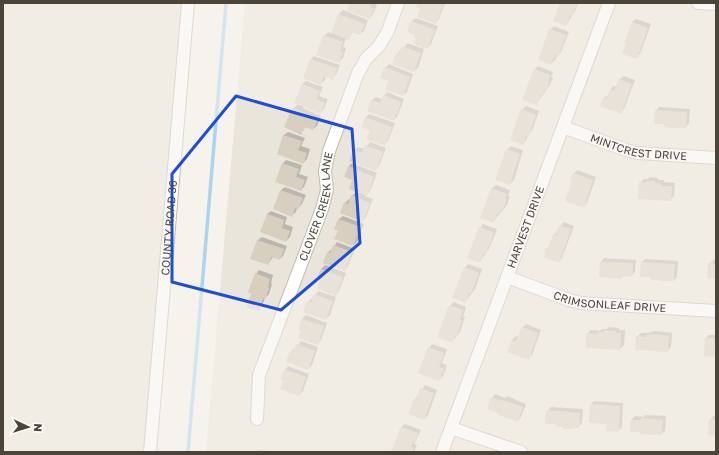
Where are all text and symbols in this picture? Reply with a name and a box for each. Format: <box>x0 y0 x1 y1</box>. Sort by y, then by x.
street label: MINTCREST DRIVE <box>589 131 688 162</box>
street label: CLOVER CREEK LANE <box>296 150 335 263</box>
street label: COUNTY ROAD 36 <box>158 179 179 276</box>
street label: HARVEST DRIVE <box>504 184 546 270</box>
street label: CRIMSONLEAF DRIVE <box>552 288 667 314</box>
north arrow <box>8 407 48 447</box>
text: N <box>32 423 45 432</box>

